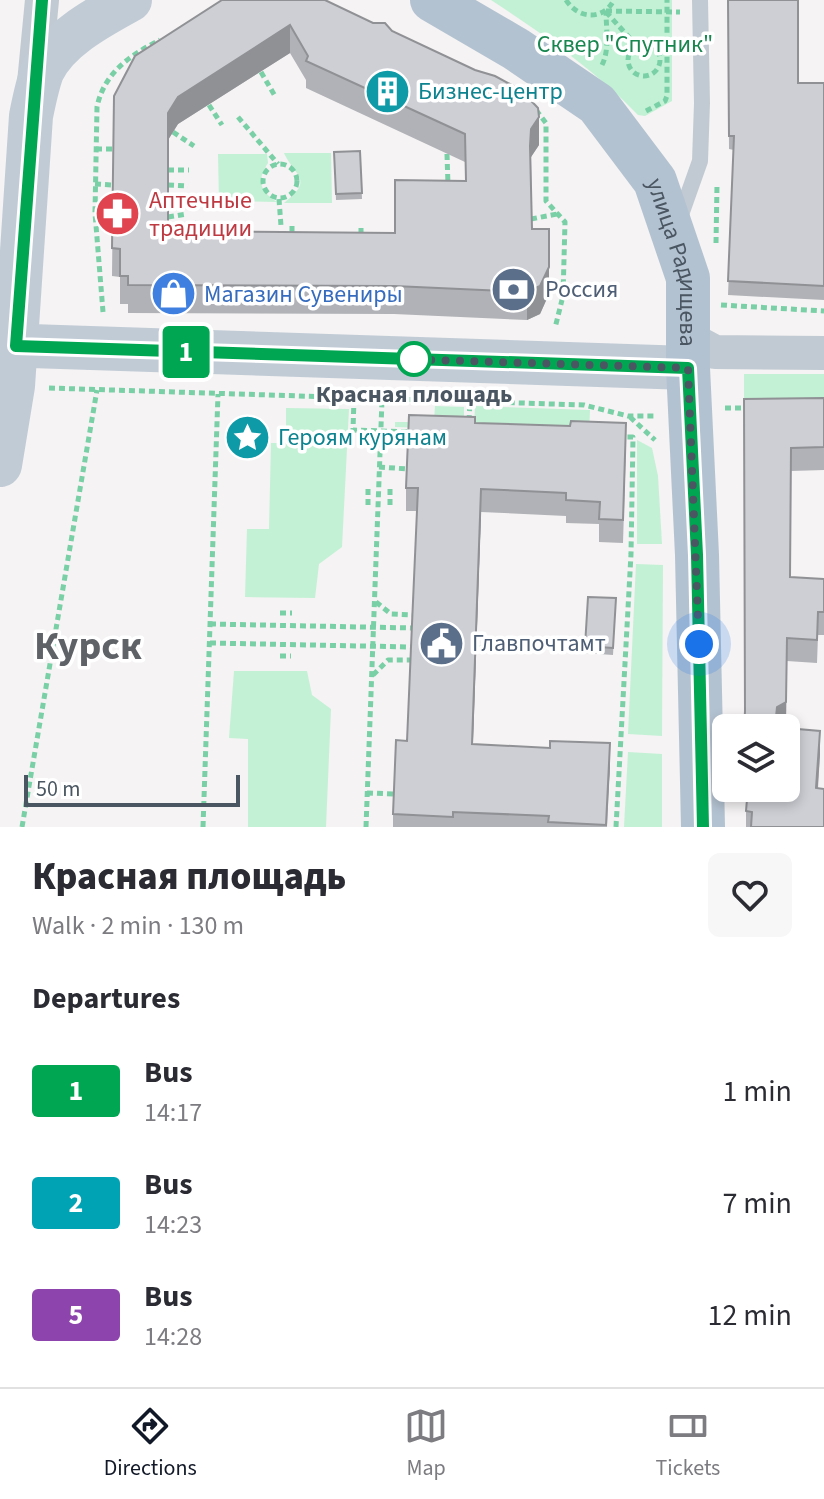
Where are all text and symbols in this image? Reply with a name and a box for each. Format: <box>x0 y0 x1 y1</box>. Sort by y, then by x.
park label: Сквер "Спутник" <box>537 27 713 62</box>
building icon: Бизнес-центр <box>363 67 411 115</box>
place label: Бизнес-центр <box>418 74 563 109</box>
street label: улица Радищева <box>637 173 705 347</box>
place label: Аптечные традиции <box>149 183 252 246</box>
pharmacy icon: Аптечные традиции <box>94 190 142 238</box>
bank icon: Россия <box>490 265 538 313</box>
shop icon: Магазин Сувениры <box>149 270 197 318</box>
place label: Россия <box>545 272 618 307</box>
place label: Магазин Сувениры <box>204 277 403 312</box>
line badge: 1 <box>160 326 212 378</box>
text: 1 <box>179 332 193 372</box>
marker: Красная площадь <box>397 342 431 376</box>
place label: Красная площадь <box>316 377 512 412</box>
place icon: Героям курянам <box>223 413 271 461</box>
place label: Героям курянам <box>278 420 447 455</box>
district label: Курск <box>34 618 142 675</box>
public building icon: Главпочтамт <box>417 619 465 667</box>
your location <box>679 624 719 664</box>
place label: Главпочтамт <box>472 626 606 661</box>
map controls <box>712 714 800 802</box>
button: layers <box>712 714 800 802</box>
scale bar <box>24 771 240 807</box>
text: 50 m <box>36 773 81 805</box>
text: Красная площадь <box>32 850 346 904</box>
button: heart <box>708 853 792 937</box>
text: Walk · 2 min · 130 m <box>32 907 244 944</box>
text: Departures <box>32 977 180 1020</box>
text: Bus <box>144 1051 192 1094</box>
text: 1 min <box>722 1070 792 1113</box>
text: 1 <box>69 1071 83 1111</box>
text: 14:17 <box>144 1094 202 1131</box>
text: Bus <box>144 1163 192 1206</box>
text: 7 min <box>722 1182 792 1225</box>
text: 2 <box>69 1183 83 1223</box>
text: 14:23 <box>144 1206 202 1243</box>
text: Bus <box>144 1275 192 1318</box>
text: 12 min <box>708 1294 792 1337</box>
text: 5 <box>69 1295 83 1335</box>
text: 14:28 <box>144 1318 202 1355</box>
tab: Directions <box>104 1404 197 1484</box>
tab: Map <box>404 1404 448 1484</box>
tab: Tickets <box>655 1404 720 1484</box>

